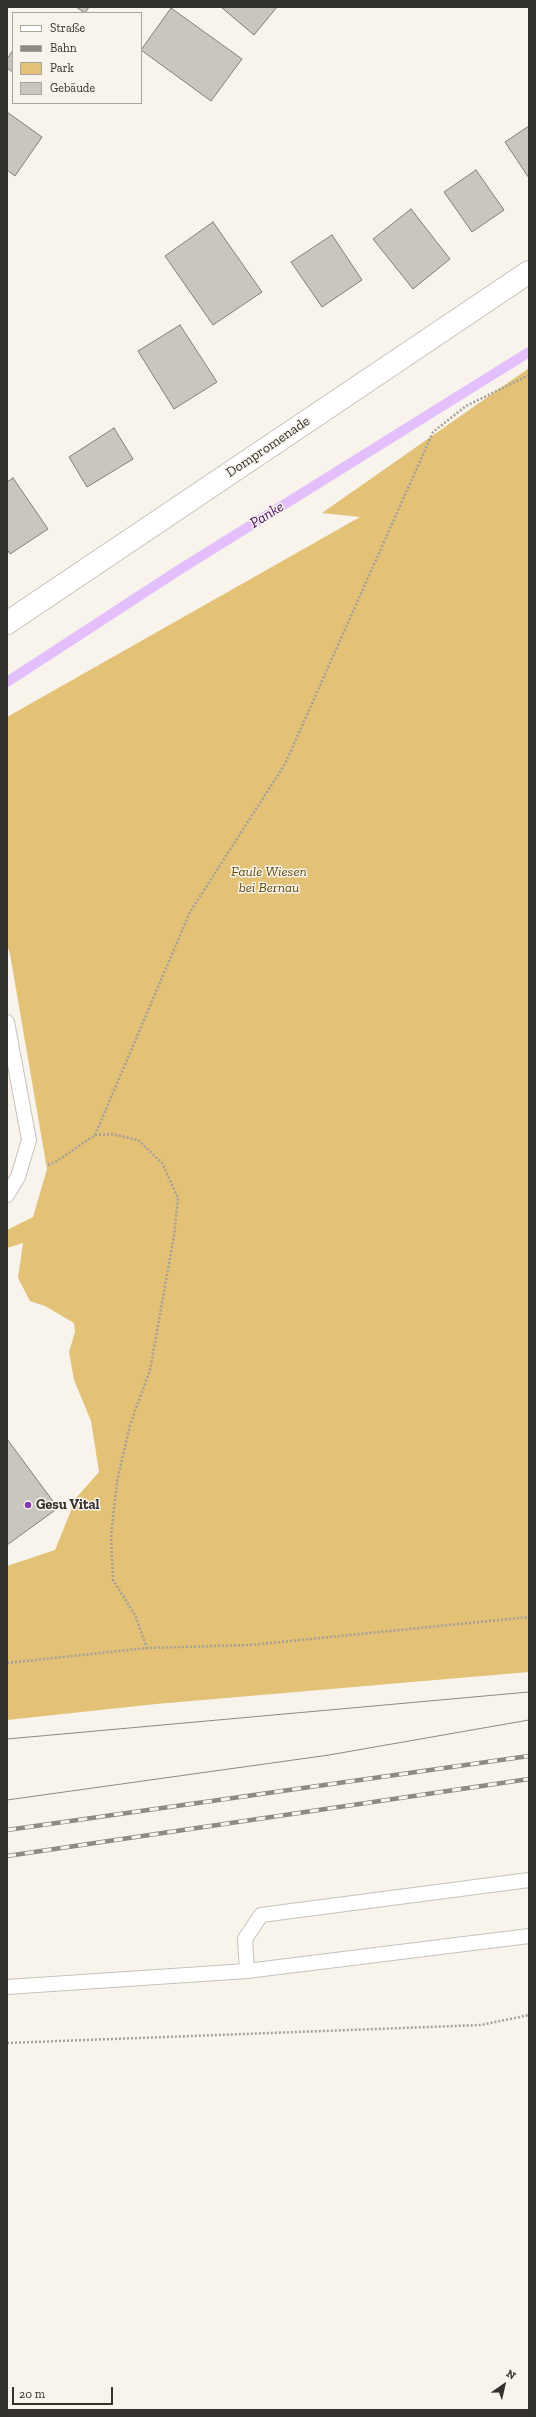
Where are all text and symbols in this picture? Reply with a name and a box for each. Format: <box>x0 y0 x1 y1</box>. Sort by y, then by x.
legend <box>12 12 142 104</box>
text: Straße <box>50 21 85 35</box>
text: Bahn <box>50 41 77 55</box>
text: Park <box>50 61 74 75</box>
text: Gebäude <box>50 81 95 95</box>
street label: Dompromenade <box>223 413 313 481</box>
water label: Panke <box>247 498 287 532</box>
park label: Faule Wiesen bei Bernau <box>231 864 307 896</box>
place label: Gesu Vital <box>36 1497 100 1513</box>
marker: Gesu Vital <box>23 1500 33 1510</box>
north arrow <box>484 2365 524 2405</box>
text: N <box>504 2367 518 2382</box>
scale bar <box>14 2379 115 2405</box>
text: 20 m <box>19 2387 45 2401</box>

